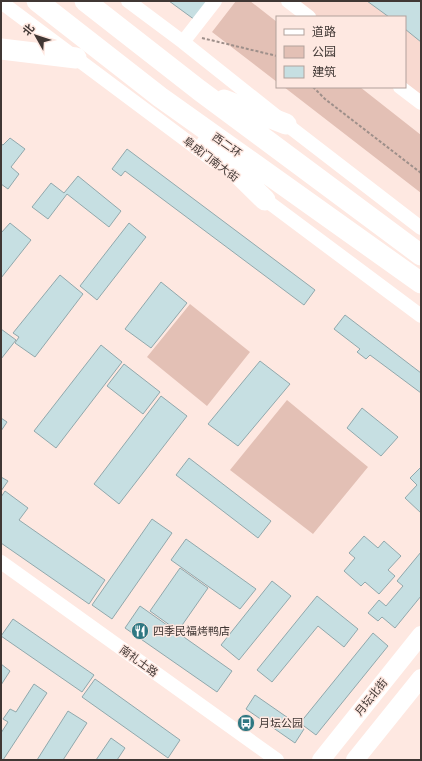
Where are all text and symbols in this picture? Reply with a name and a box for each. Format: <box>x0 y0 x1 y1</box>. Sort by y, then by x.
north arrow <box>16 16 56 56</box>
legend <box>276 16 406 88</box>
text: 北 <box>19 21 37 38</box>
text: 道路 <box>312 24 336 39</box>
text: 公园 <box>312 44 336 59</box>
text: 建筑 <box>312 64 336 79</box>
street label: 西二环 <box>209 130 245 160</box>
street label: 阜成门南大街 <box>180 134 242 184</box>
restaurant icon: 四季民福烤鸭店 <box>130 621 150 641</box>
place label: 四季民福烤鸭店 <box>153 624 230 638</box>
street label: 南礼士路 <box>117 642 161 680</box>
street label: 月坛北街 <box>352 675 390 719</box>
bus stop icon: 月坛公园 <box>236 713 256 733</box>
place label: 月坛公园 <box>259 716 303 730</box>

